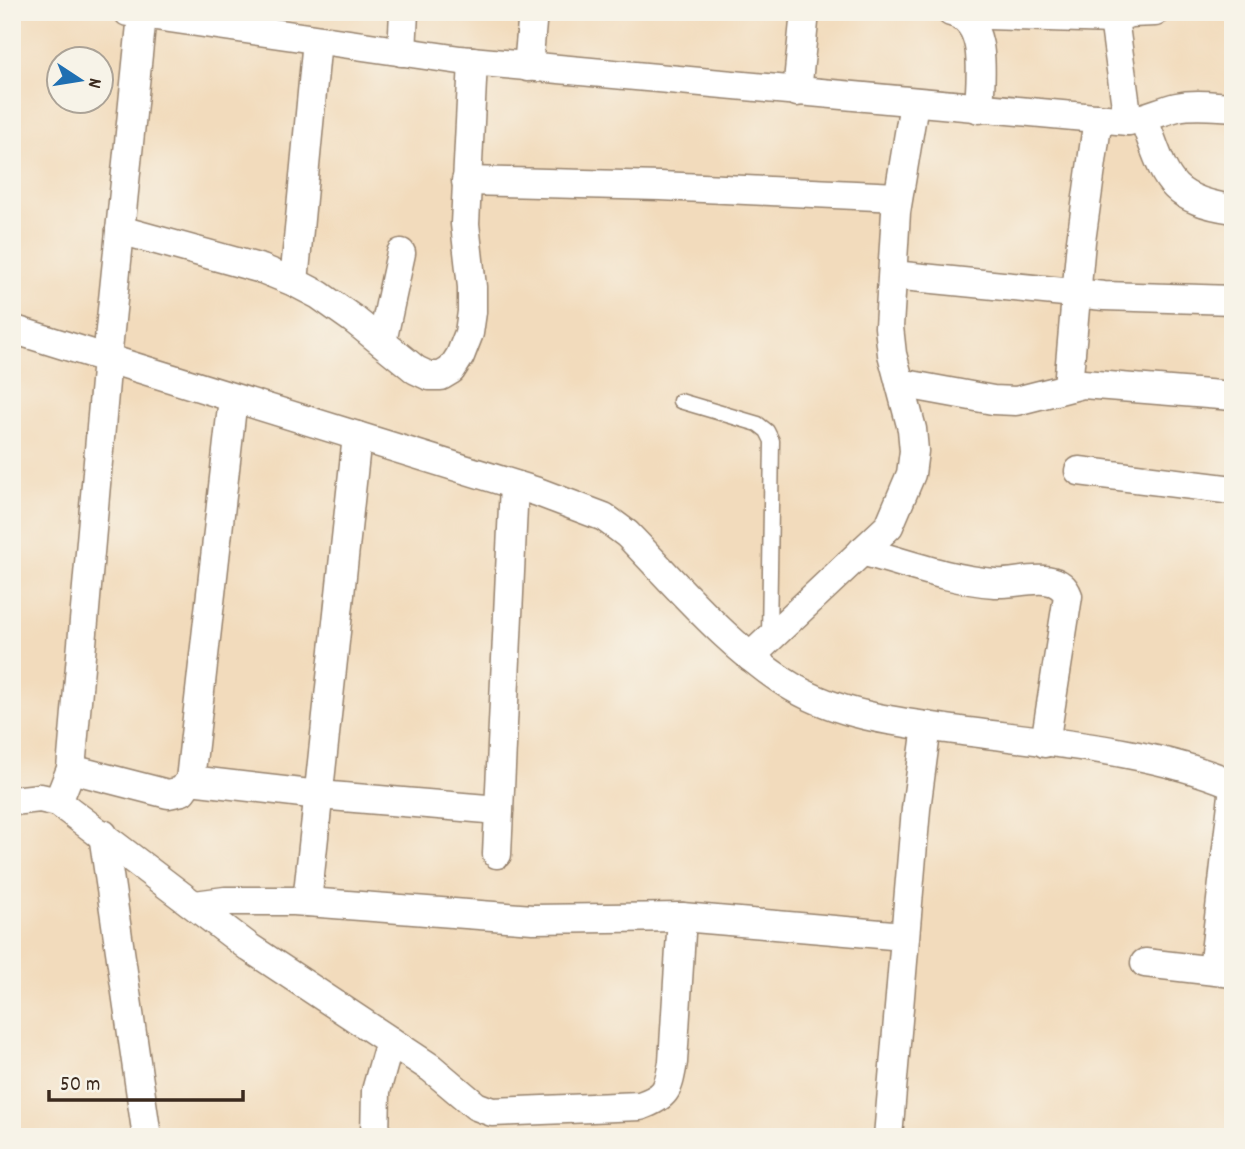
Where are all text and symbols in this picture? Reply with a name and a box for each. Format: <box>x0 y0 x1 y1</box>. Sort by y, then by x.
north arrow <box>46 46 116 116</box>
text: N <box>79 75 107 90</box>
scale bar <box>49 1058 243 1102</box>
text: 50 m <box>60 1071 100 1101</box>

